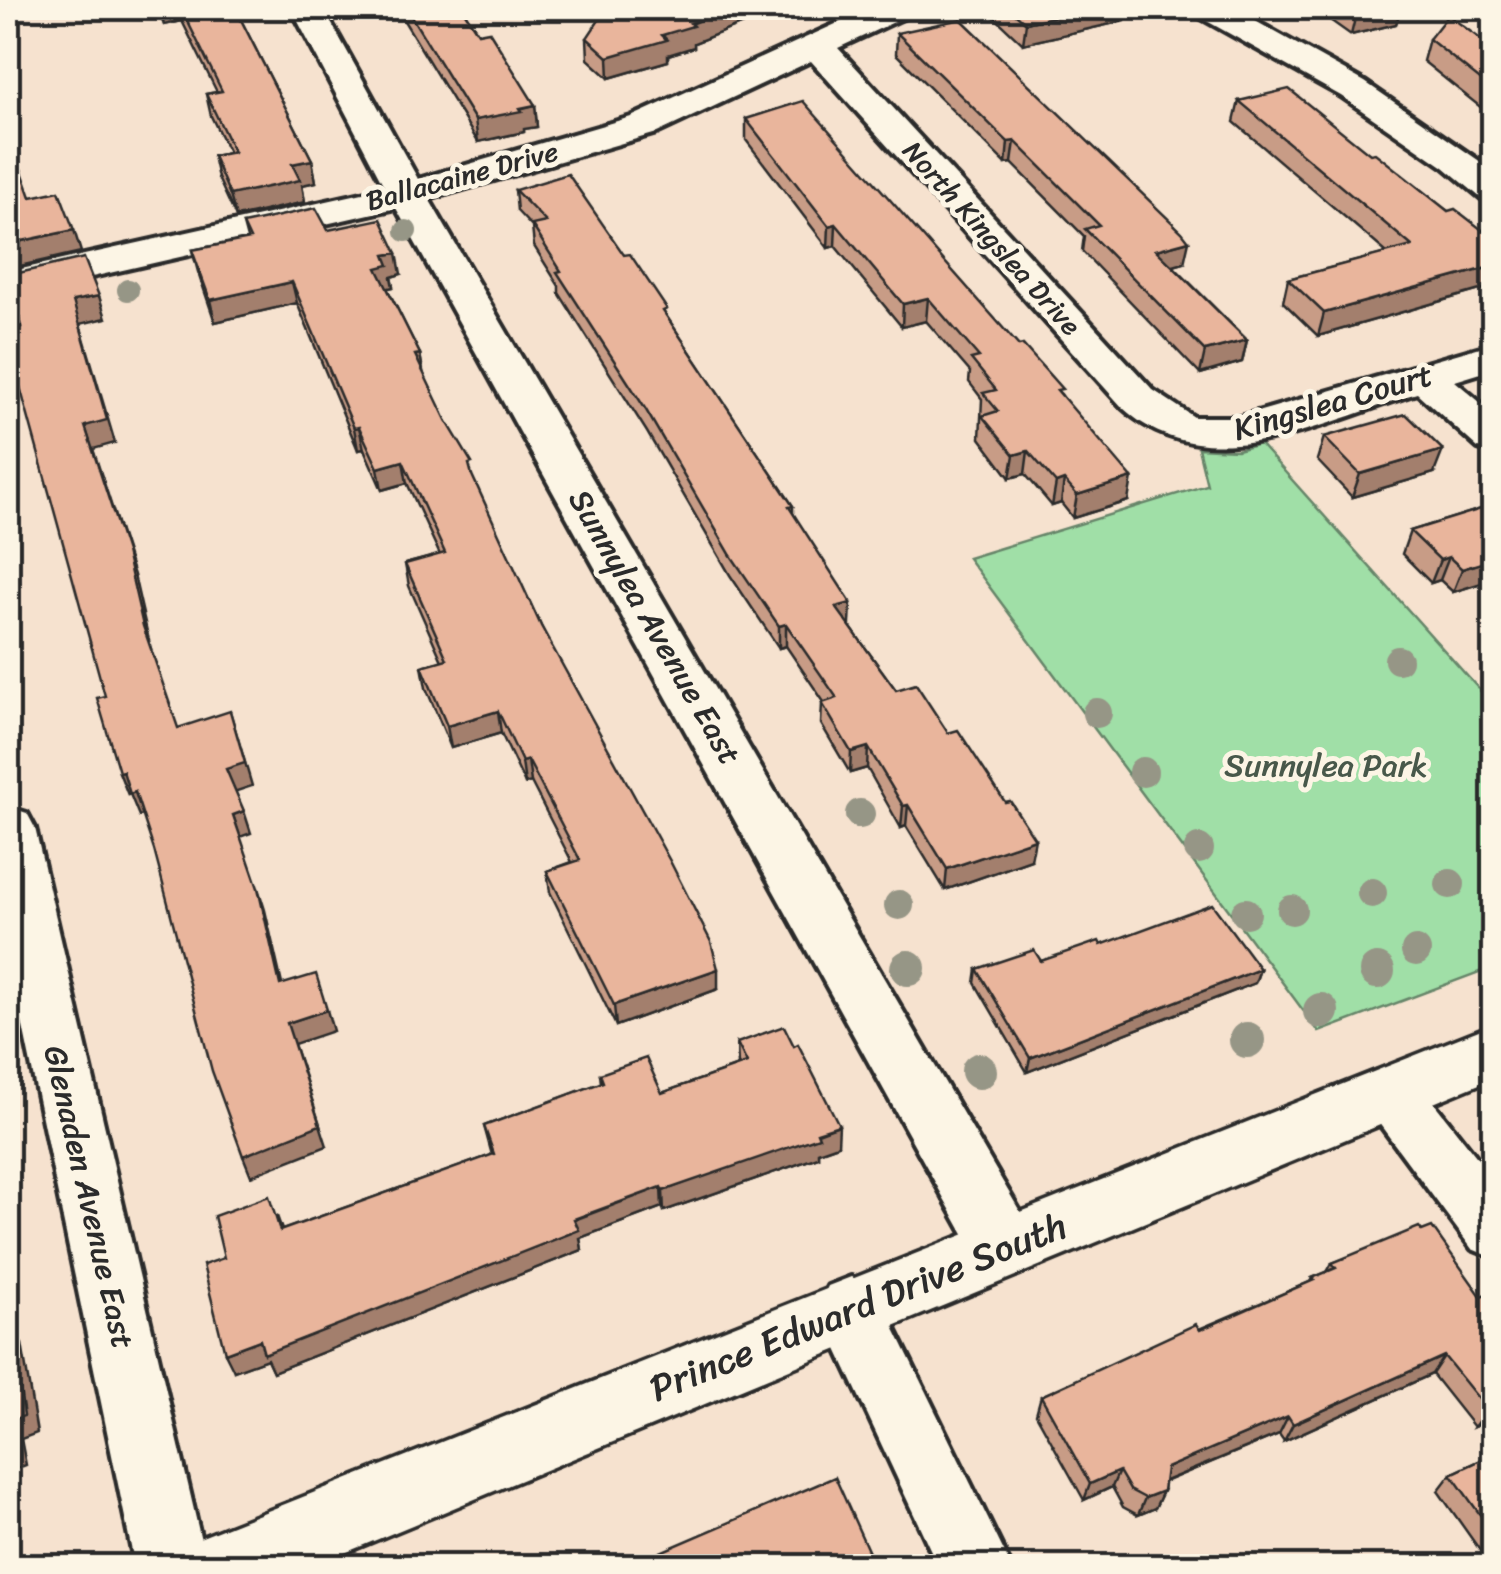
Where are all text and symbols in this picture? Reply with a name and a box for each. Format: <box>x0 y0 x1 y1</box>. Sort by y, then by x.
street label: Ballacaine Drive <box>360 127 564 225</box>
street label: North Kingslea Drive <box>890 129 1094 347</box>
street label: Kingslea Court <box>1226 346 1440 458</box>
street label: Sunnylea Avenue East <box>553 478 757 776</box>
park label: Sunnylea Park <box>1224 737 1428 794</box>
street label: Glenaden Avenue East <box>26 1040 152 1354</box>
street label: Prince Edward Drive South <box>639 1193 1077 1421</box>

